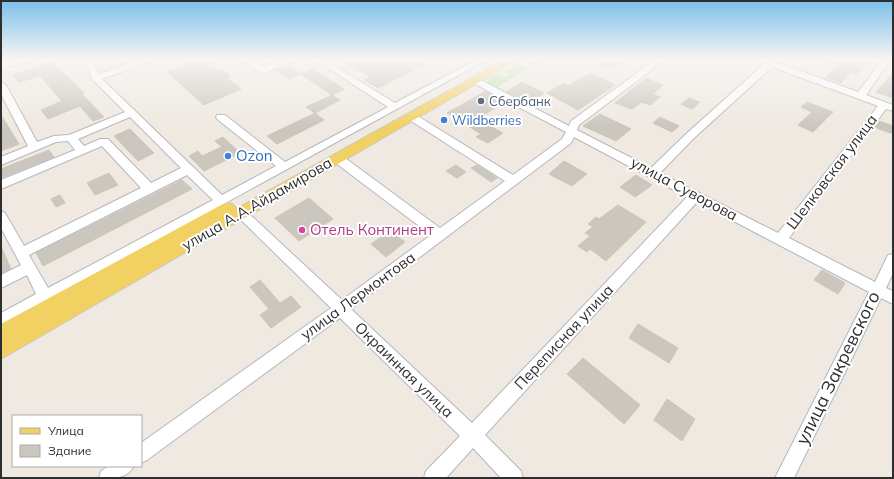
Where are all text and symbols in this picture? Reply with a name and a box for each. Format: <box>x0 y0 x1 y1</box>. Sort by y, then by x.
place label: Сбербанк <box>489 93 551 109</box>
marker: Сбербанк <box>476 96 486 106</box>
street label: Шелковская улица <box>782 110 881 233</box>
place label: Wildberries <box>452 112 521 128</box>
marker: Wildberries <box>439 115 449 125</box>
place label: Ozon <box>236 146 273 165</box>
marker: Ozon <box>223 151 233 161</box>
street label: улица Суворова <box>628 152 741 225</box>
street label: улица А.А.Айдамирова <box>178 153 335 254</box>
place label: Отель Континент <box>310 220 434 239</box>
marker: Отель Континент <box>297 225 307 235</box>
street label: улица Лермонтова <box>297 248 419 344</box>
street label: Переписная улица <box>510 280 617 393</box>
street label: улица Закревского <box>790 287 885 448</box>
street label: Окраинная улица <box>351 318 458 422</box>
legend <box>12 415 142 467</box>
text: Улица <box>47 423 84 438</box>
text: Здание <box>48 443 92 458</box>

